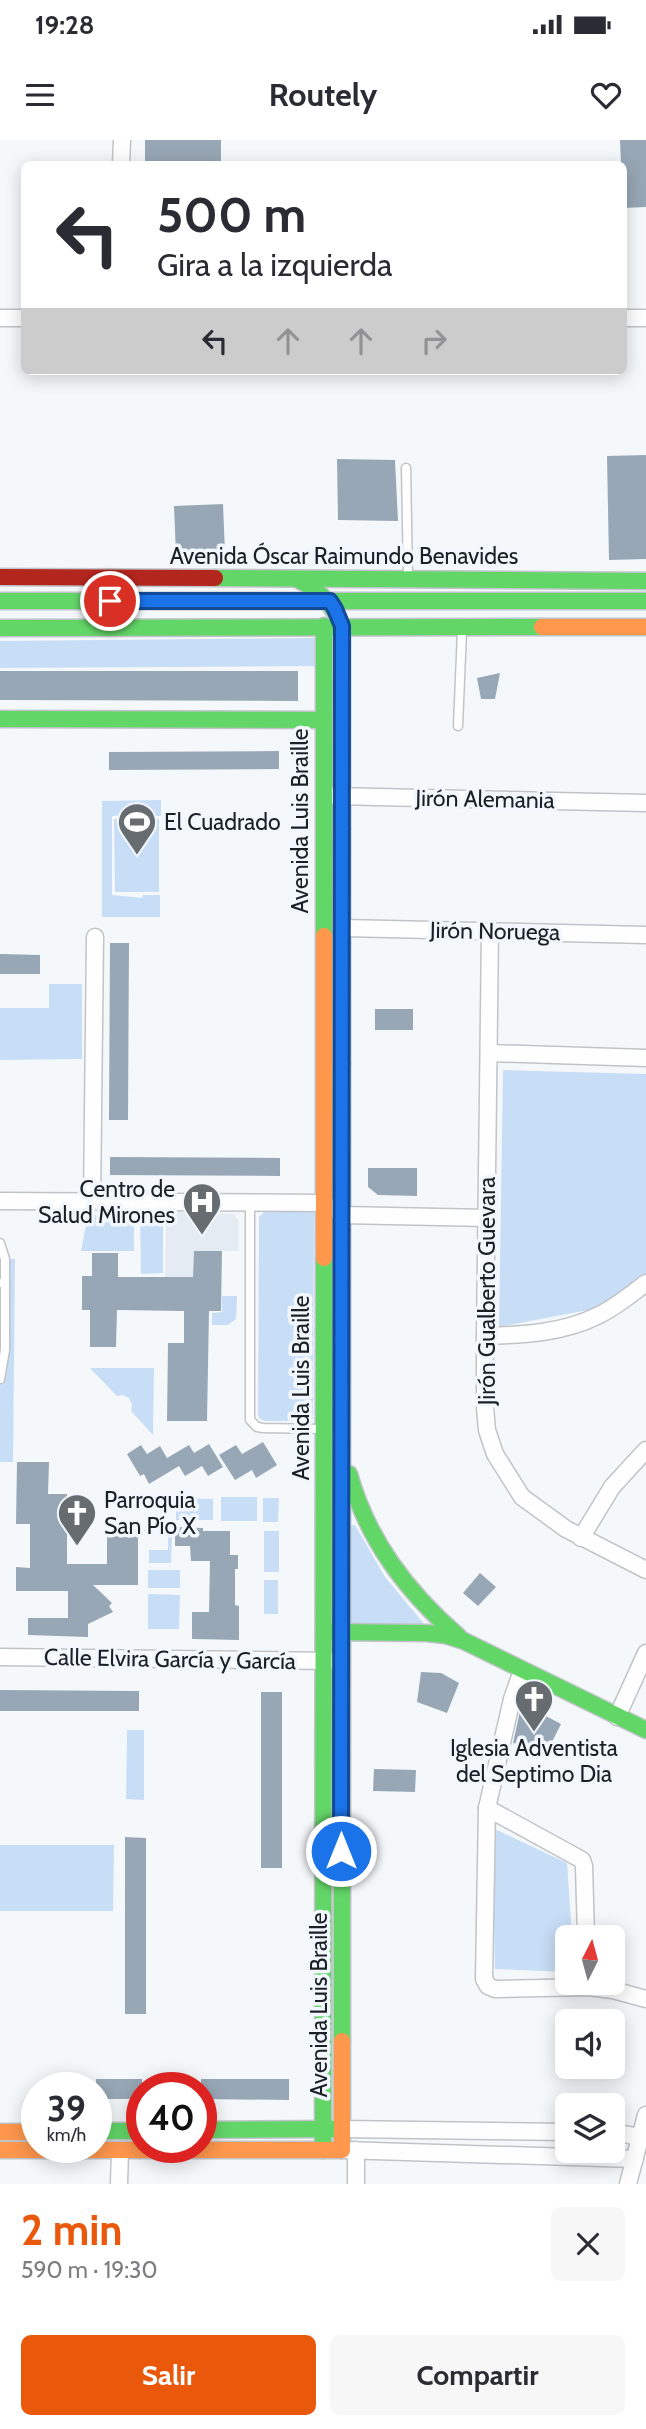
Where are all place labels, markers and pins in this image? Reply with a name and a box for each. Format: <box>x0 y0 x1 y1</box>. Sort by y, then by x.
pin <box>80 571 140 631</box>
sports icon: El Cuadrado <box>116 801 158 856</box>
place label: El Cuadrado <box>164 808 281 836</box>
place label: Centro de Salud Mirones <box>38 1175 175 1229</box>
hospital icon: Centro de Salud Mirones <box>181 1181 223 1236</box>
place label: Parroquia San Pío X <box>104 1486 196 1540</box>
church icon: Parroquia San Pío X <box>56 1492 98 1547</box>
church icon: Iglesia Adventista del Septimo Dia <box>513 1678 555 1733</box>
place label: Iglesia Adventista del Septimo Dia <box>450 1734 618 1788</box>

